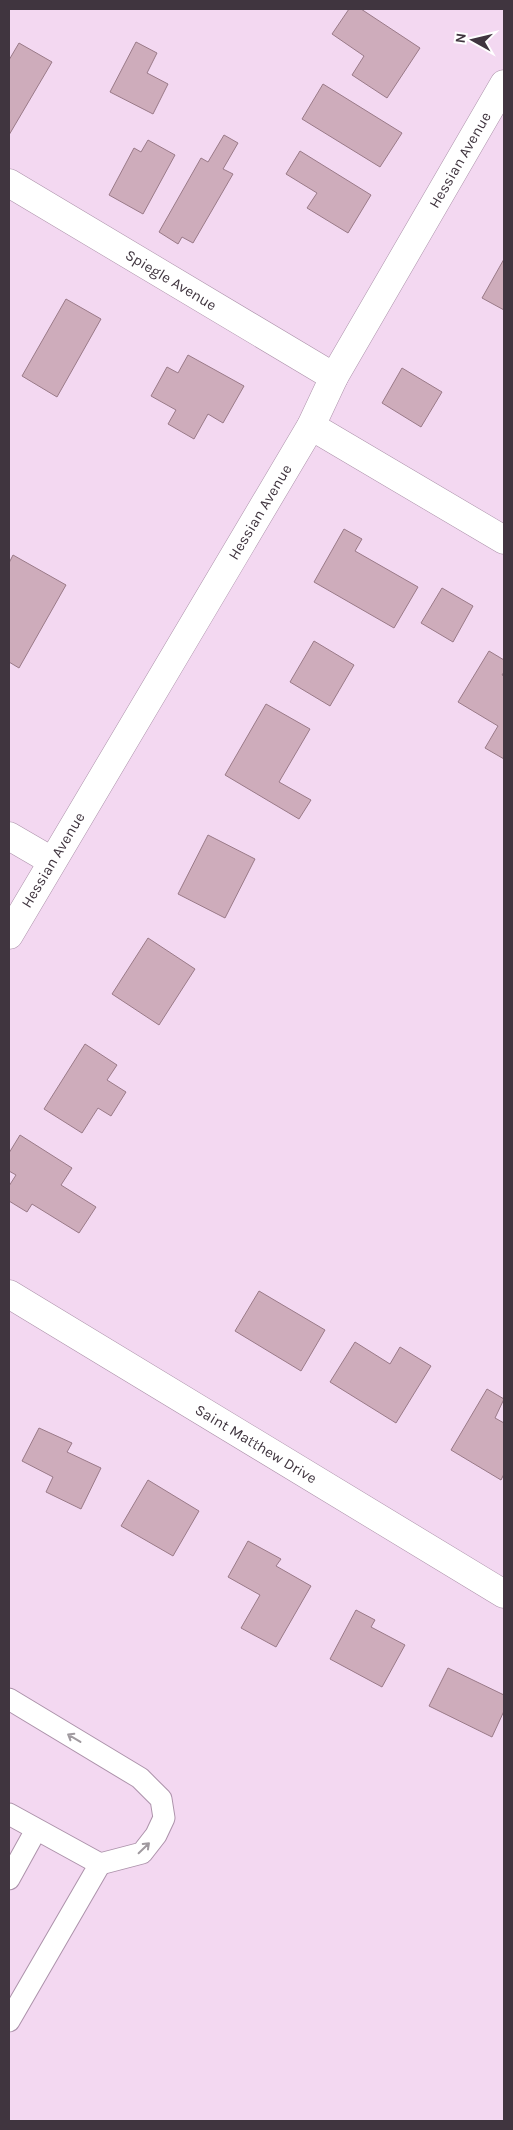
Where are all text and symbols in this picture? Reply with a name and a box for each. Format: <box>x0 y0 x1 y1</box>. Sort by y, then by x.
north arrow <box>448 15 498 65</box>
text: N <box>452 32 470 44</box>
street label: Hessian Avenue <box>425 109 495 211</box>
street label: Spiegle Avenue <box>122 246 220 314</box>
street label: Hessian Avenue <box>224 461 296 563</box>
street label: Hessian Avenue <box>17 809 89 911</box>
street label: Saint Matthew Drive <box>192 1401 320 1487</box>
one-way arrow <box>67 1733 81 1743</box>
one-way arrow <box>138 1842 150 1854</box>

